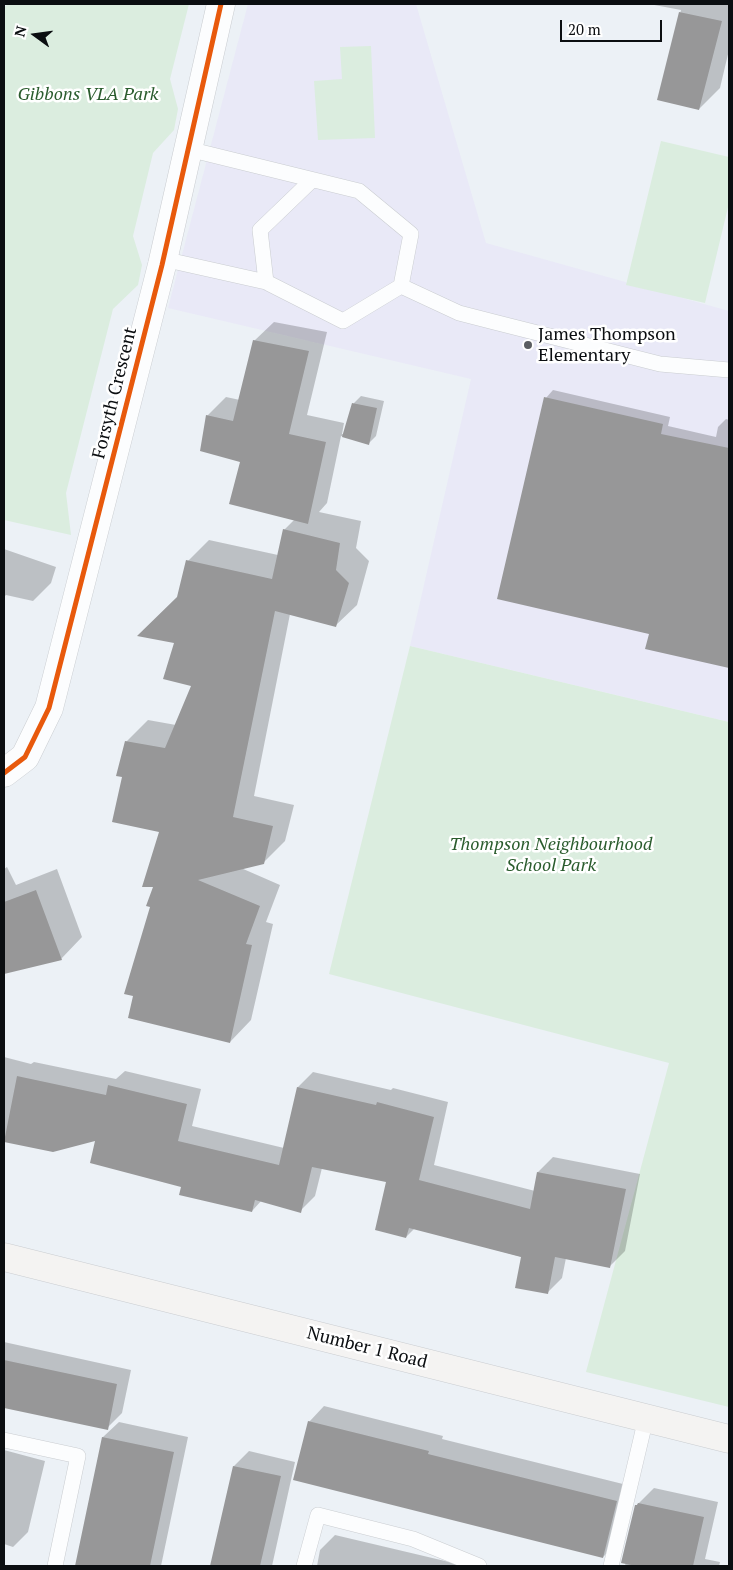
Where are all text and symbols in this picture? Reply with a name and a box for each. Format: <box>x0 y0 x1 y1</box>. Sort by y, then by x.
north arrow <box>10 10 60 60</box>
scale bar <box>563 10 666 42</box>
text: 20 m <box>568 19 601 39</box>
text: N <box>9 24 30 39</box>
park label: Gibbons VLA Park <box>18 84 158 106</box>
place label: James Thompson Elementary <box>538 324 676 366</box>
street label: Forsyth Crescent <box>88 325 142 461</box>
marker: James Thompson Elementary <box>522 339 534 351</box>
park label: Thompson Neighbourhood School Park <box>450 834 652 876</box>
street label: Number 1 Road <box>305 1323 429 1373</box>

